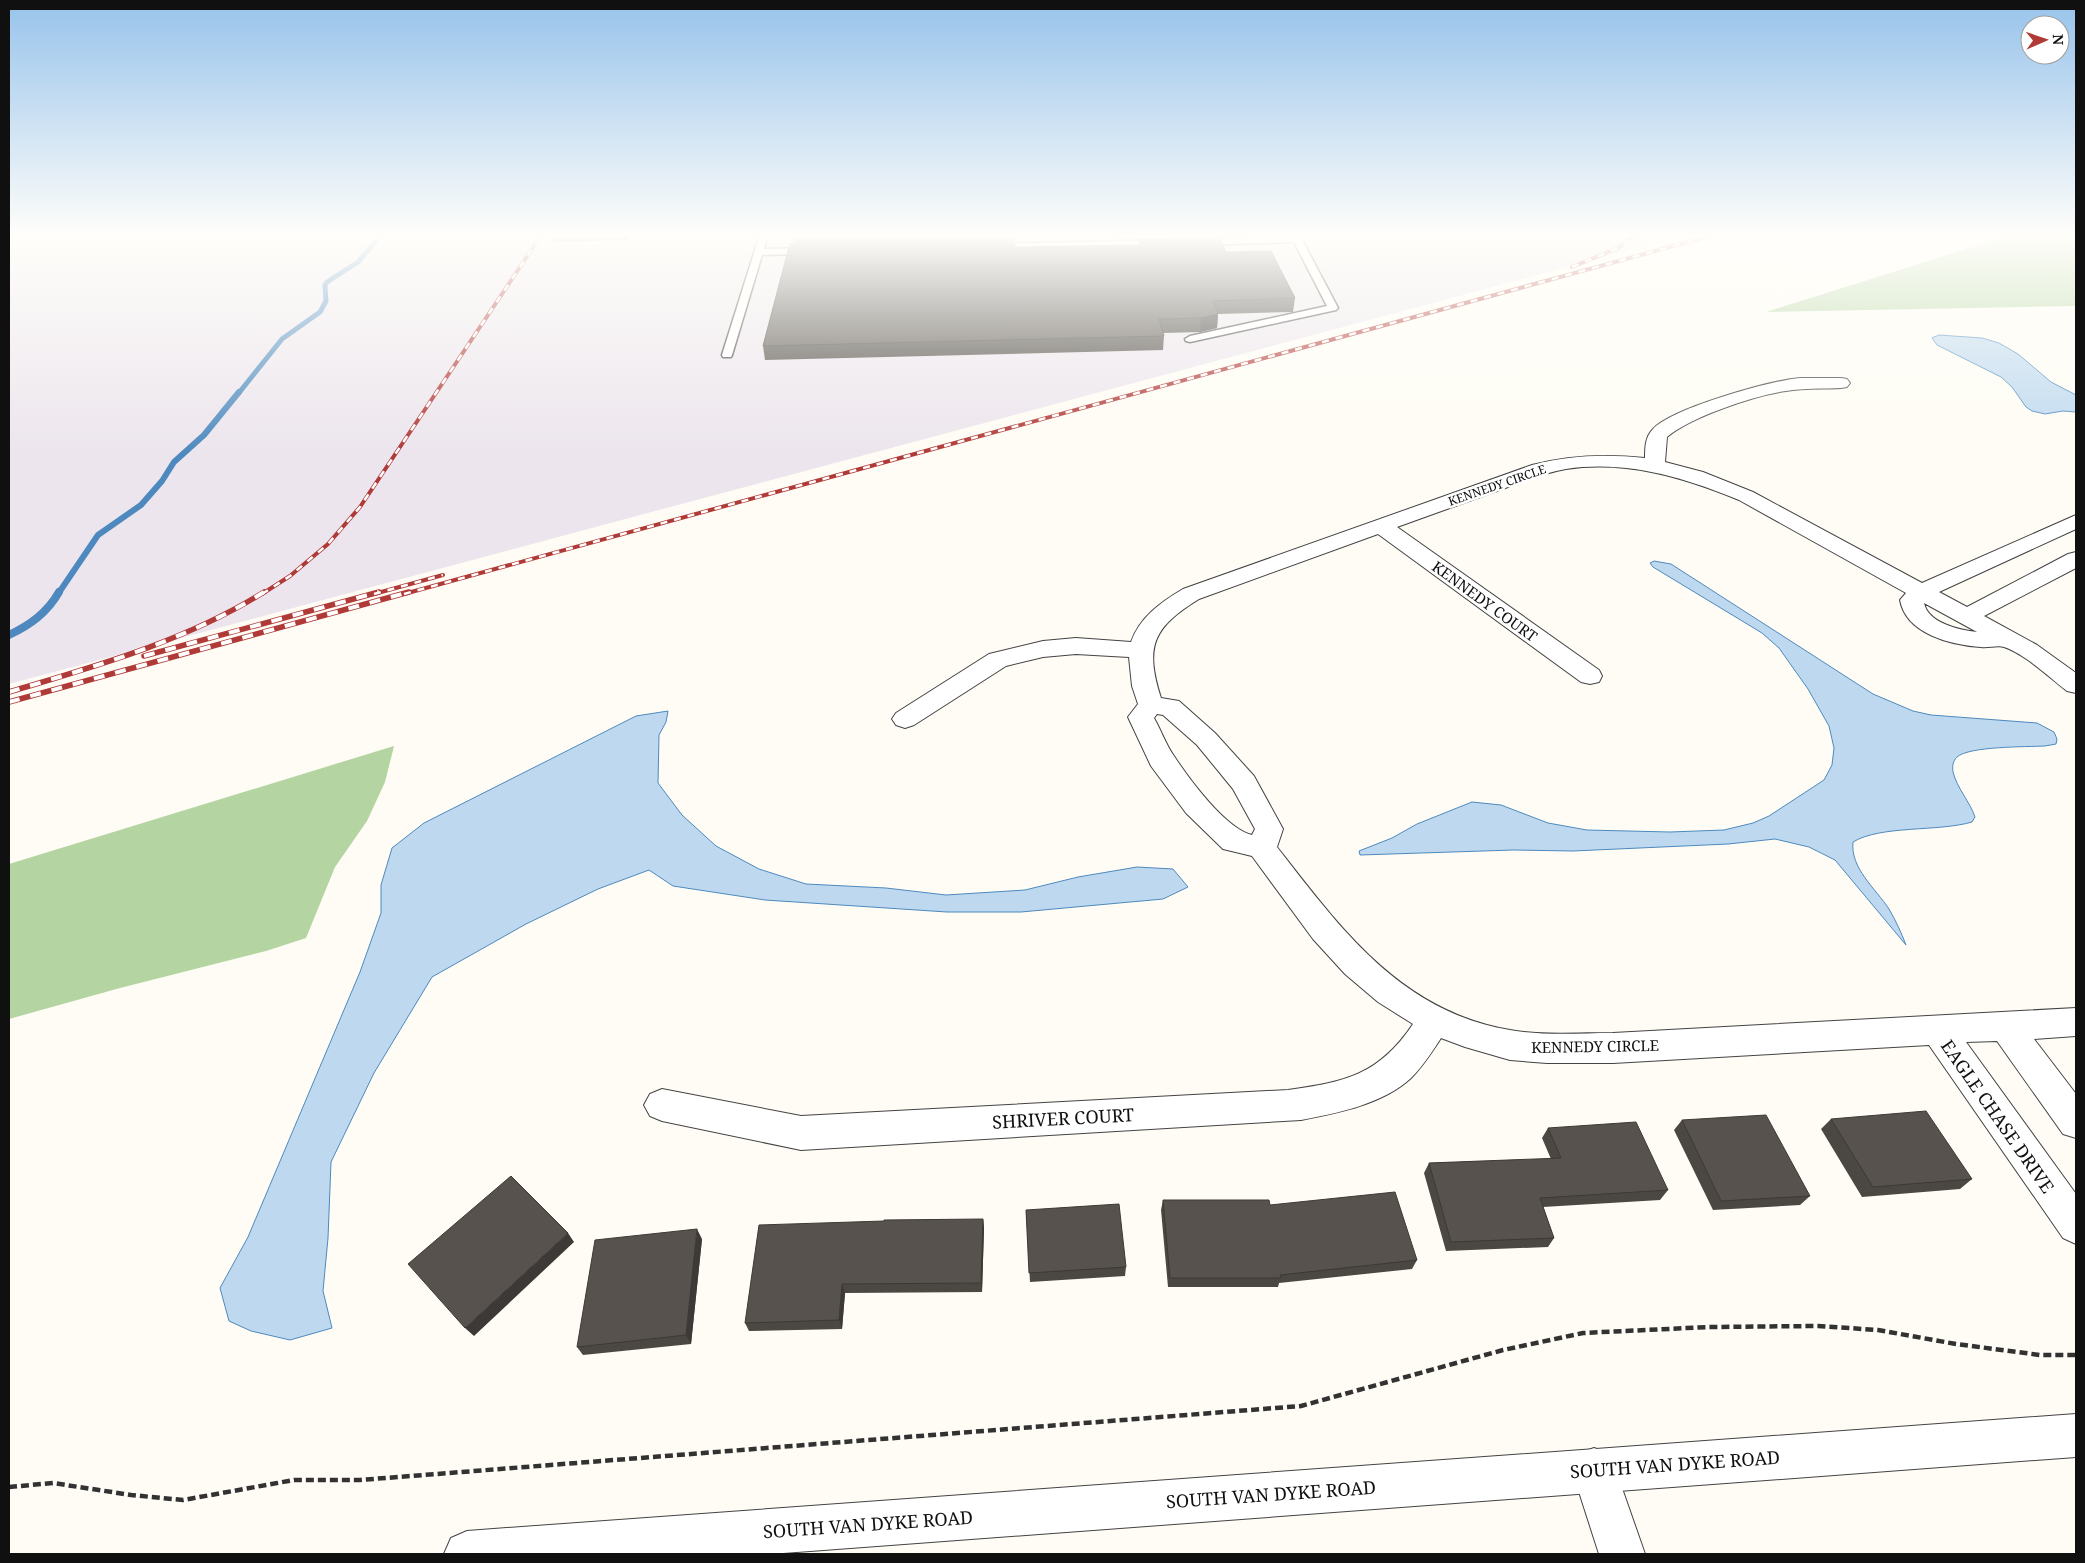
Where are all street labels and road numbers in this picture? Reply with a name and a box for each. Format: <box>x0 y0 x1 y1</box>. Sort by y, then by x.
street label: KENNEDY CIRCLE <box>1446 460 1548 510</box>
street label: KENNEDY COURT <box>1428 556 1542 646</box>
street label: KENNEDY CIRCLE <box>1531 1035 1659 1057</box>
street label: EAGLE CHASE DRIVE <box>1936 1035 2060 1197</box>
street label: SHRIVER COURT <box>991 1102 1135 1134</box>
street label: SOUTH VAN DYKE ROAD <box>1569 1445 1781 1483</box>
street label: SOUTH VAN DYKE ROAD <box>1165 1475 1377 1513</box>
street label: SOUTH VAN DYKE ROAD <box>762 1505 974 1543</box>

